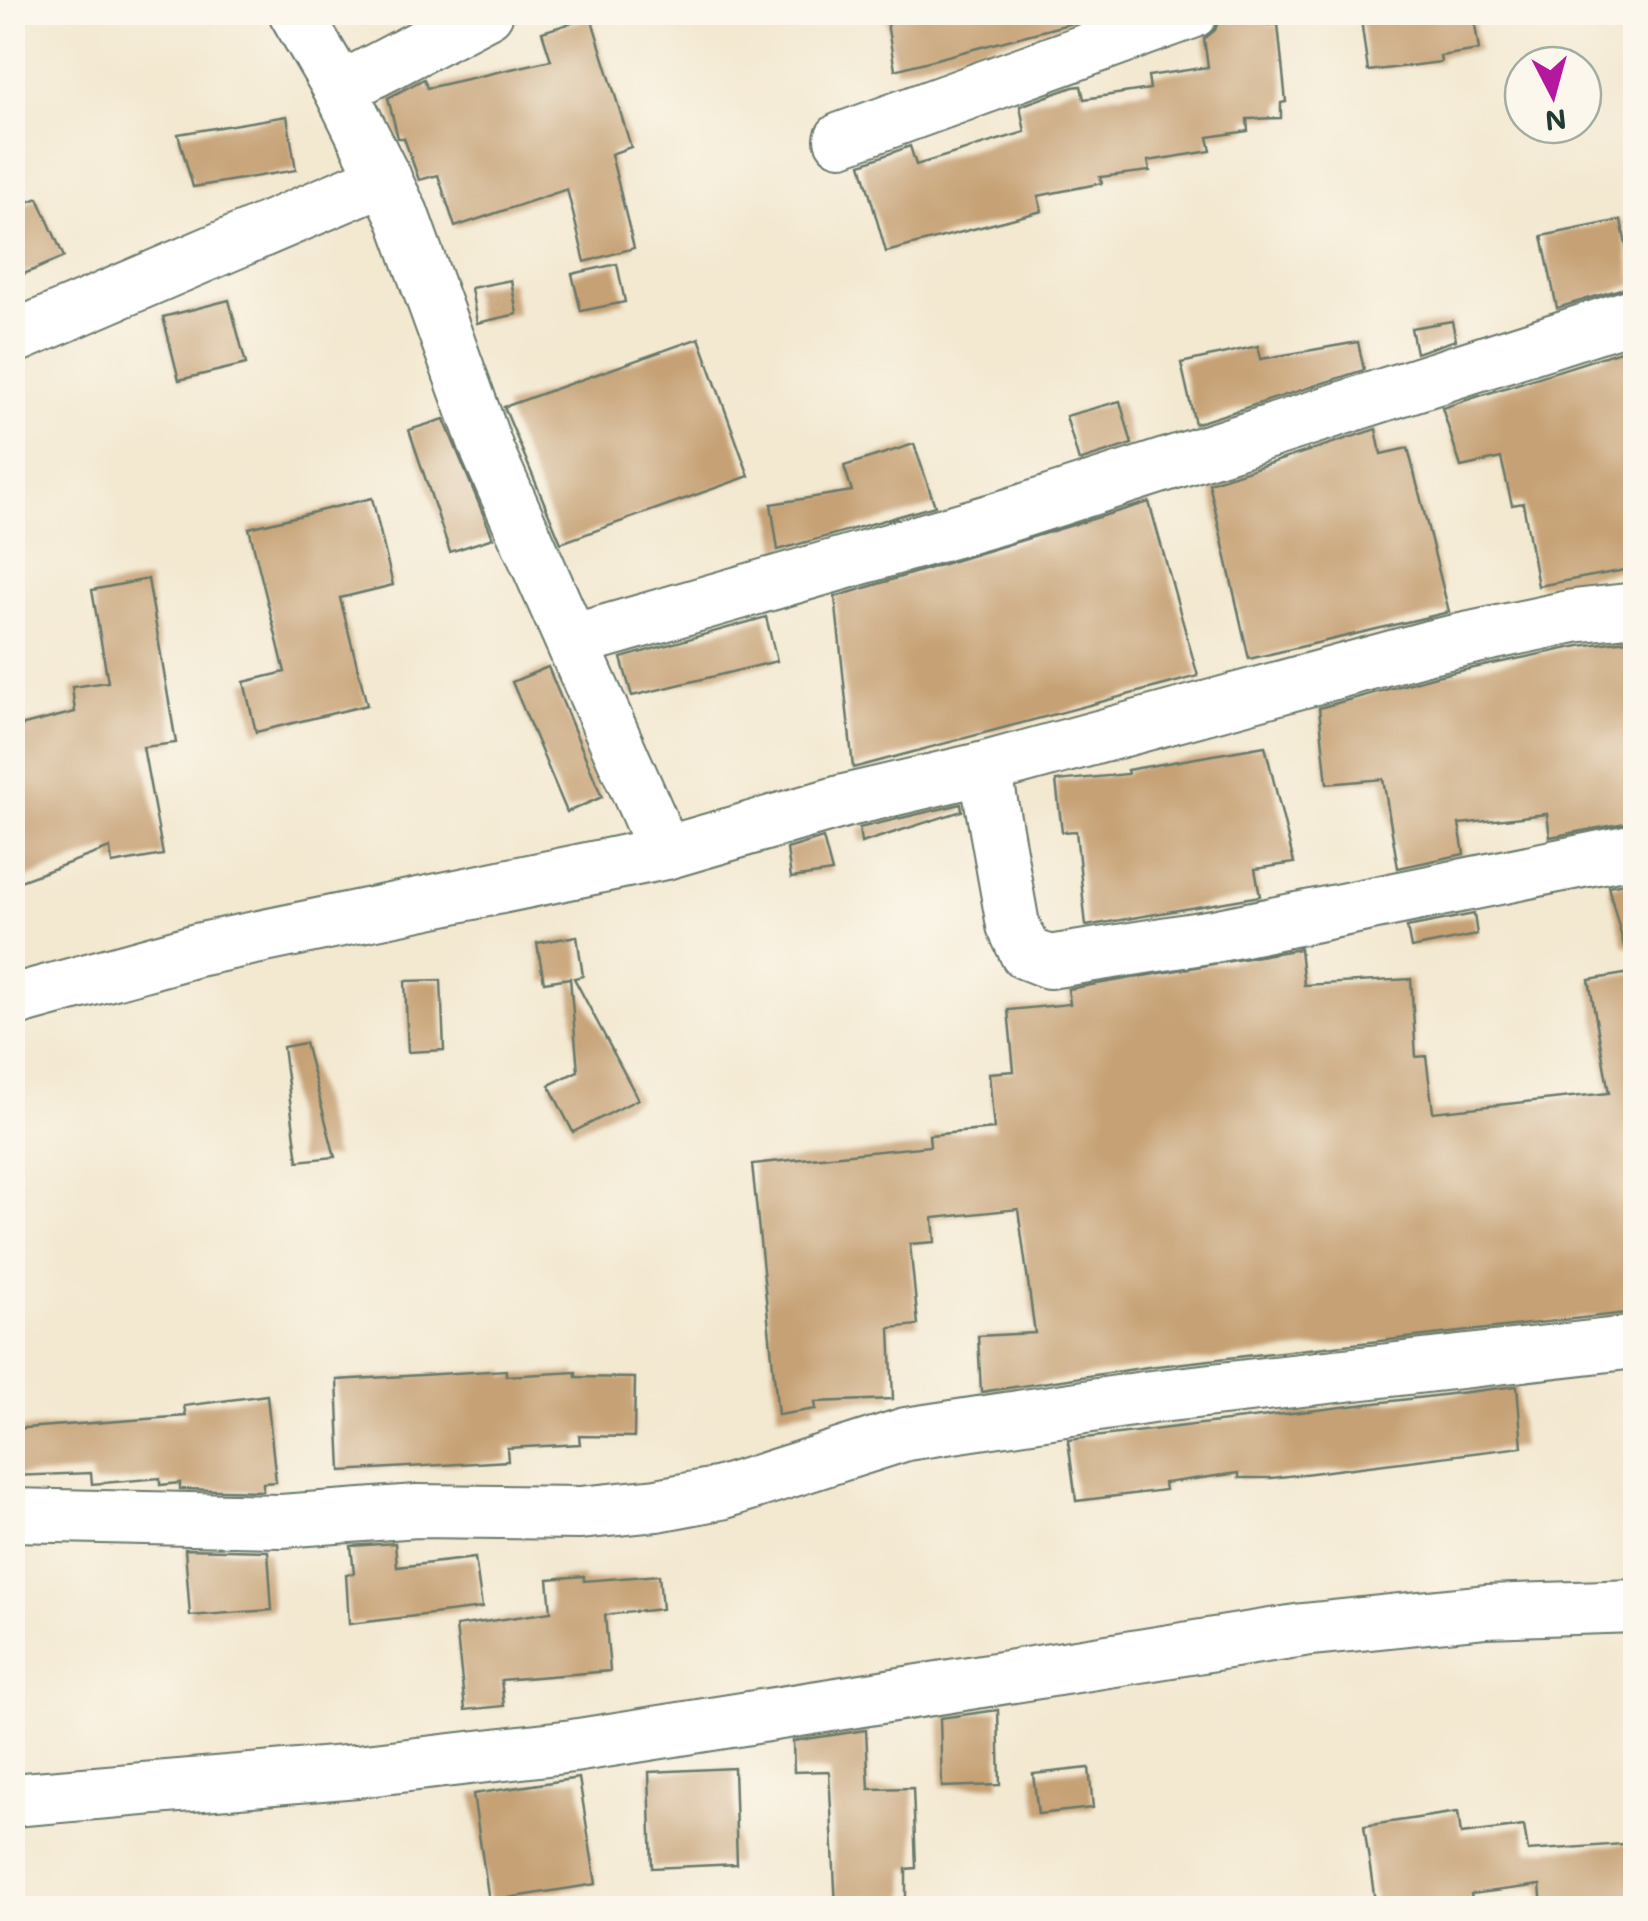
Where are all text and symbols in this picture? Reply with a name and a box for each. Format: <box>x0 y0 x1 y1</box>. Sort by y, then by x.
north arrow <box>1503 45 1603 145</box>
text: N <box>1543 102 1568 140</box>

